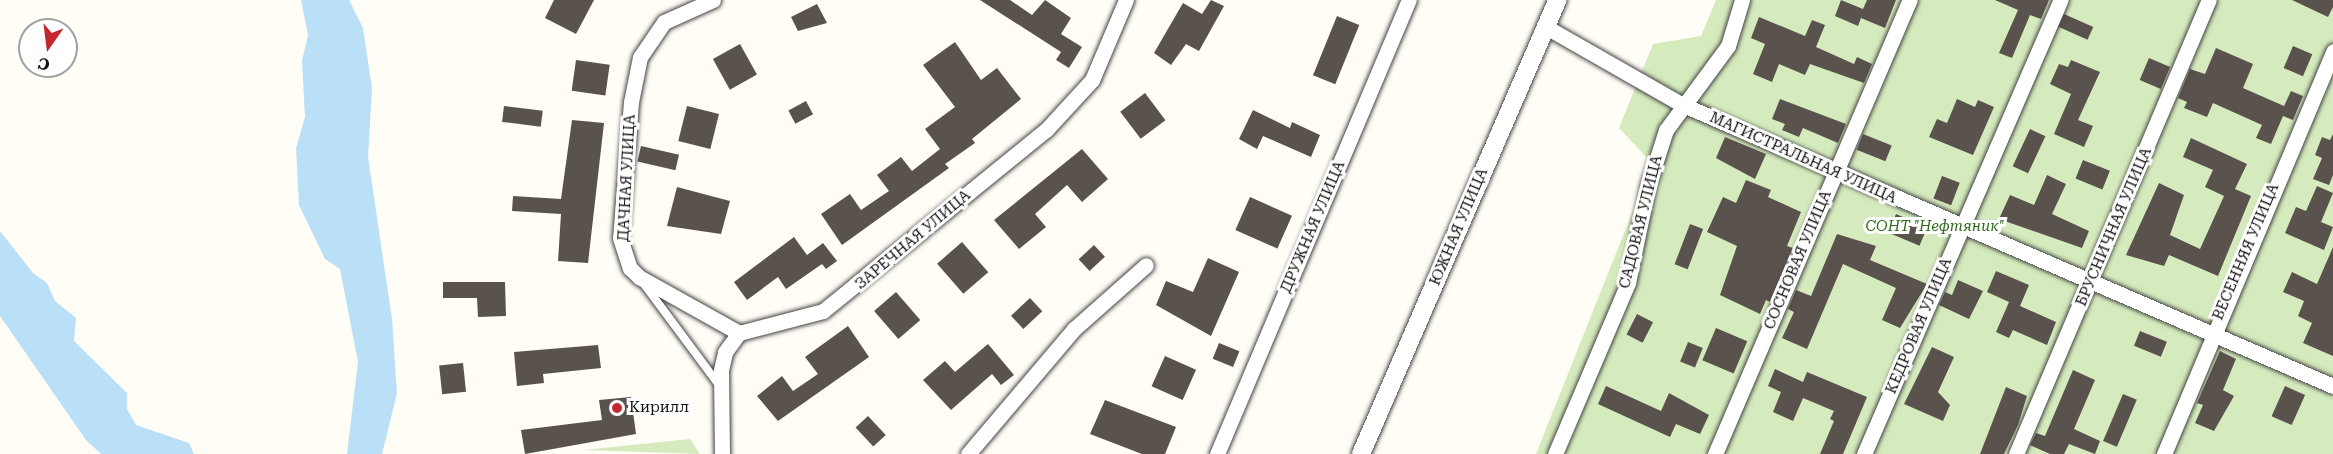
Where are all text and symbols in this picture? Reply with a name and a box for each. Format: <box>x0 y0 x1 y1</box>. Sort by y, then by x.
north arrow <box>18 18 78 78</box>
text: С <box>36 53 52 75</box>
street label: МАГИСТРАЛЬНАЯ УЛИЦА <box>1707 109 1899 207</box>
street label: ДАЧНАЯ УЛИЦА <box>615 114 639 242</box>
street label: БРУСНИЧНАЯ УЛИЦА <box>2072 145 2156 309</box>
street label: САДОВАЯ УЛИЦА <box>1616 154 1666 290</box>
street label: ДРУЖНАЯ УЛИЦА <box>1277 158 1349 296</box>
street label: ЮЖНАЯ УЛИЦА <box>1426 166 1492 288</box>
street label: ВЕСЕННЯЯ УЛИЦА <box>2209 181 2283 323</box>
street label: ЗАРЕЧНАЯ УЛИЦА <box>852 186 974 294</box>
street label: СОСНОВАЯ УЛИЦА <box>1761 188 1835 332</box>
park label: СОНТ "Нефтяник" <box>1865 218 2005 236</box>
street label: КЕДРОВАЯ УЛИЦА <box>1882 255 1956 397</box>
place label: Кирилл <box>629 399 689 417</box>
marker: Кирилл <box>610 401 624 415</box>

